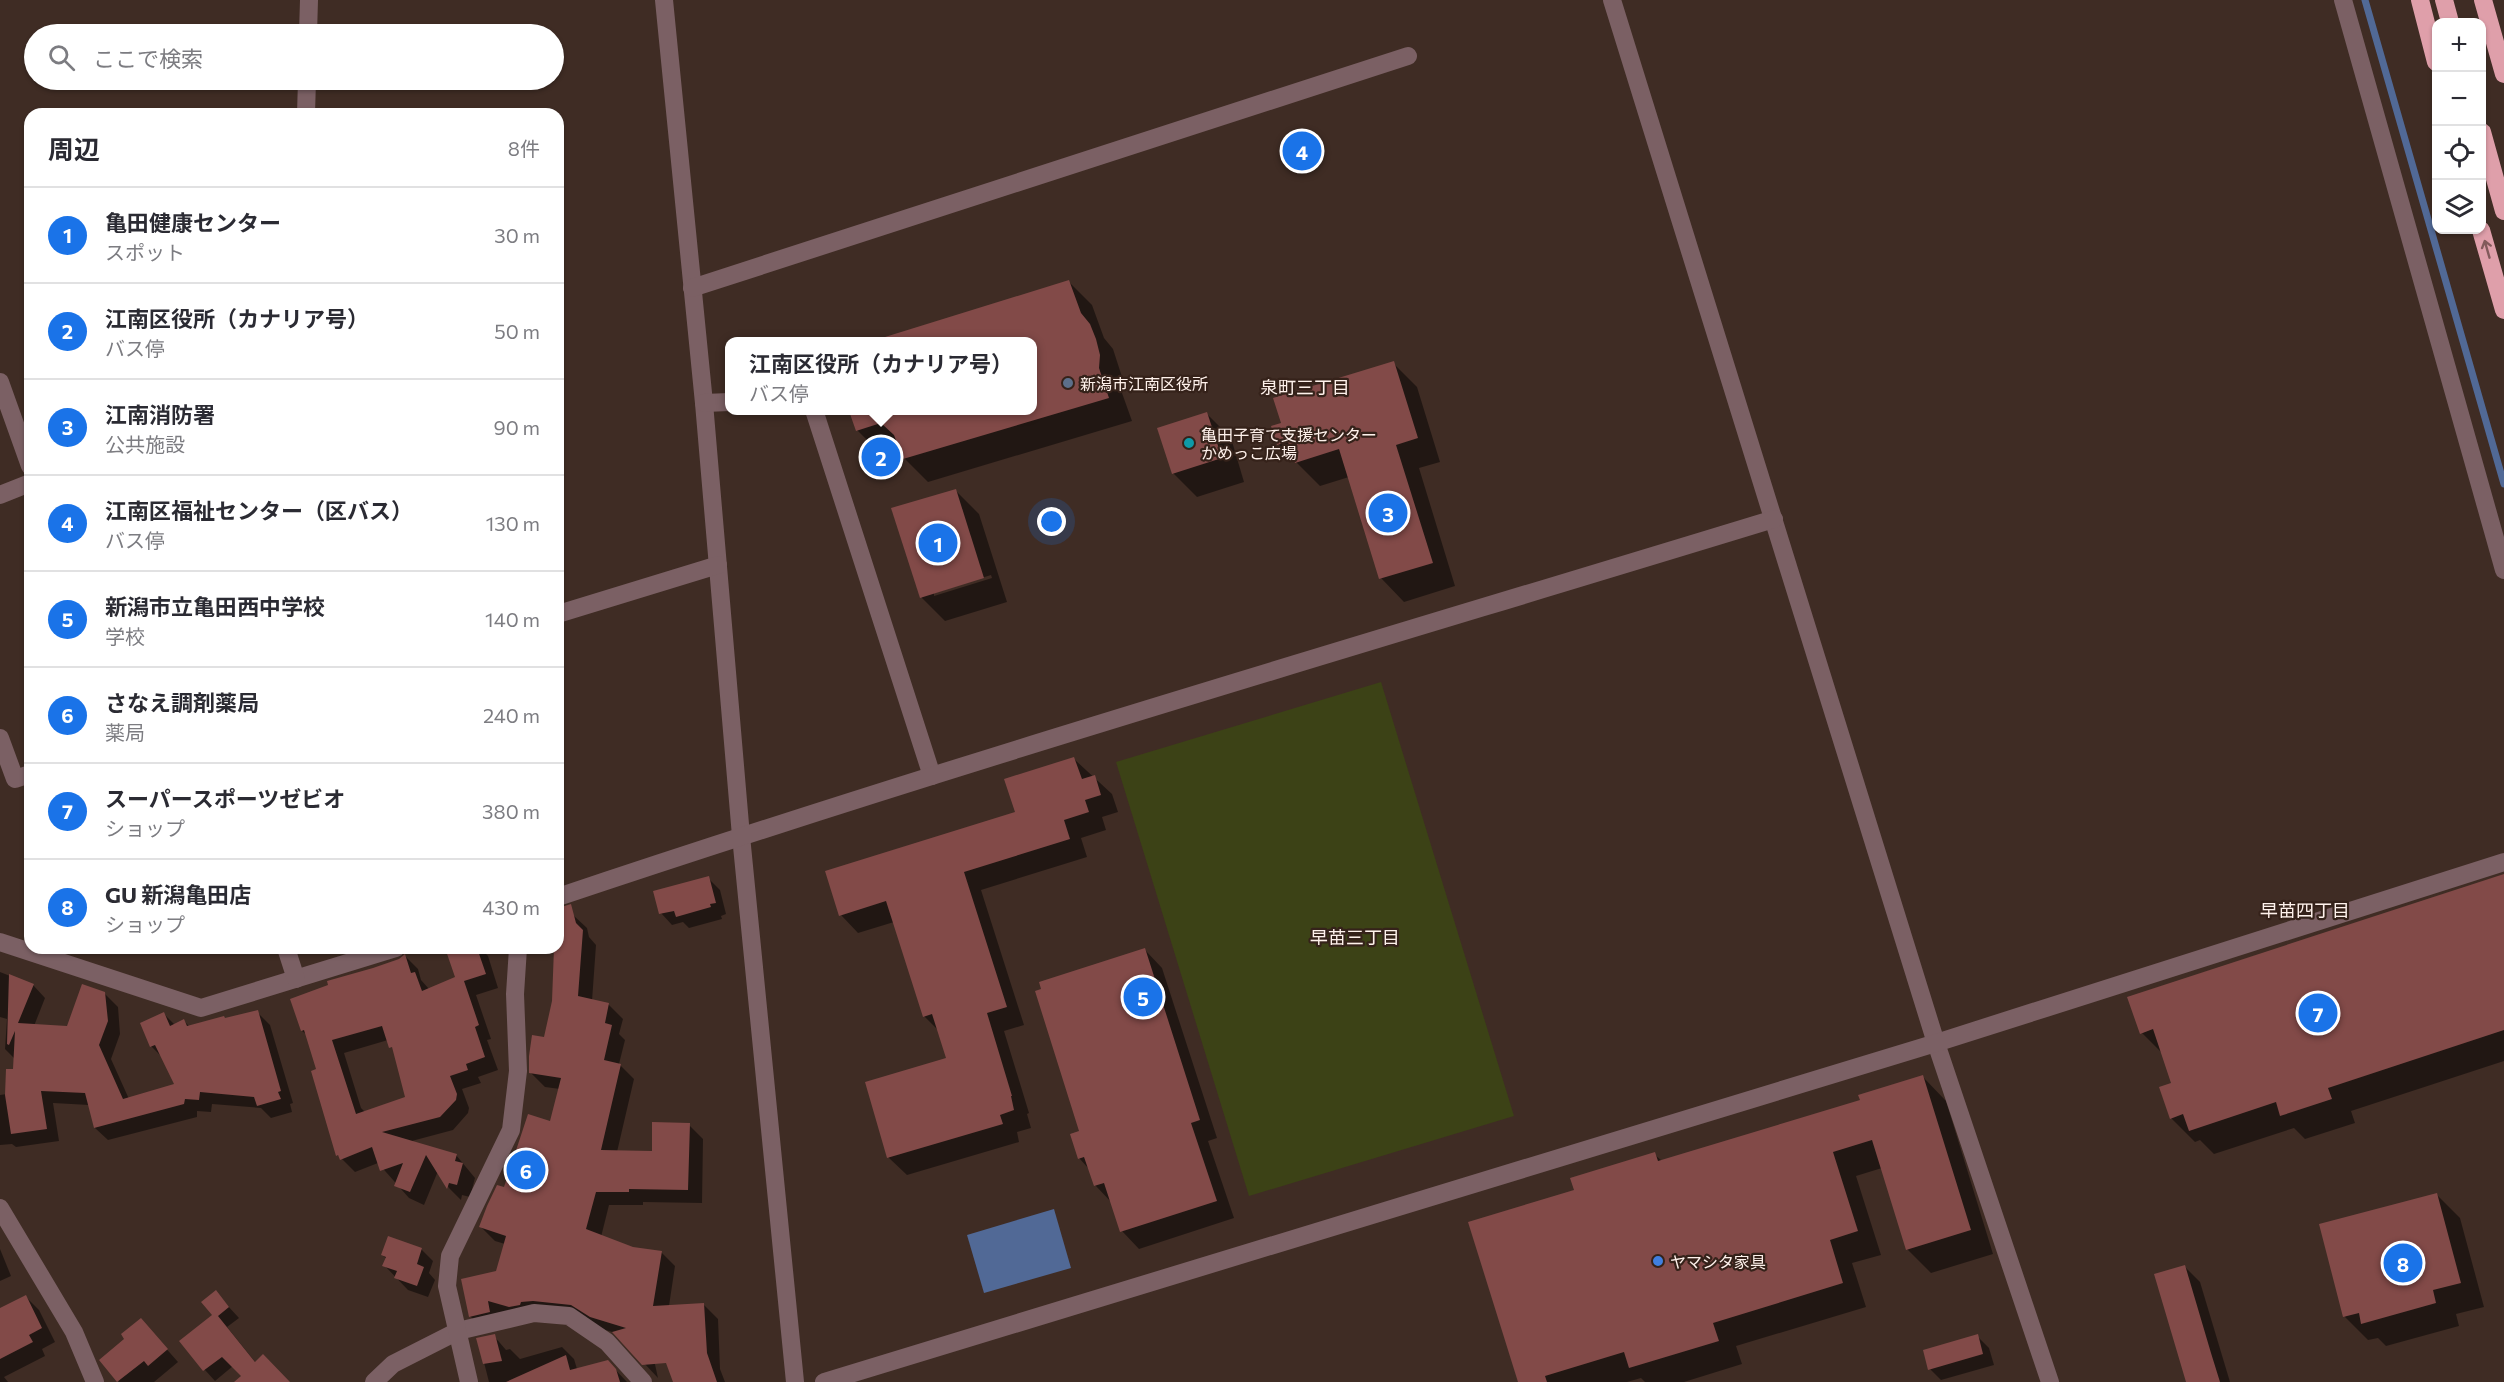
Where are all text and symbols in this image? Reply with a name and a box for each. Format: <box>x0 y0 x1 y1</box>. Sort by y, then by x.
map controls <box>2432 18 2486 234</box>
button: + <box>2432 18 2486 72</box>
search box <box>24 24 564 90</box>
icon: search <box>45 41 78 74</box>
text: ここで検索 <box>93 45 203 72</box>
button: − <box>2432 72 2486 126</box>
button: locate <box>2432 126 2486 180</box>
pin: 4 <box>1282 128 1322 174</box>
text: 周辺 <box>48 133 100 164</box>
text: 8件 <box>508 136 540 160</box>
button: layers <box>2432 180 2486 234</box>
text: 亀田健康センター <box>105 209 281 236</box>
text: 1 <box>63 223 72 247</box>
text: 30 m <box>494 223 540 247</box>
text: スポット <box>105 240 185 264</box>
one-way arrow <box>2481 240 2492 259</box>
text: 江南区役所（カナリア号） <box>105 305 369 332</box>
text: 2 <box>62 319 73 343</box>
text: 50 m <box>494 319 540 343</box>
text: バス停 <box>105 336 165 360</box>
popup <box>725 337 1037 415</box>
text: 江南区役所（カナリア号） <box>749 350 1013 377</box>
place label: 新潟市江南区役所 <box>1080 374 1208 393</box>
marker: 新潟市江南区役所 <box>1061 376 1075 390</box>
district label: 泉町三丁目 <box>1260 376 1350 398</box>
text: バス停 <box>749 381 809 405</box>
text: 江南消防署 <box>105 401 215 428</box>
text: 3 <box>62 415 73 439</box>
text: 90 m <box>494 415 540 439</box>
place label: 亀田子育て支援センター かめっこ広場 <box>1201 425 1377 462</box>
text: 公共施設 <box>105 432 185 456</box>
pin: 2 <box>862 434 900 480</box>
marker: 亀田子育て支援センター かめっこ広場 <box>1182 436 1196 450</box>
pin: 3 <box>1368 490 1408 536</box>
text: 江南区福祉センター（区バス） <box>105 497 413 524</box>
your location <box>1037 507 1066 536</box>
text: 4 <box>61 511 74 535</box>
text: 130 m <box>486 511 540 535</box>
pin: 1 <box>918 520 958 566</box>
text: バス停 <box>105 528 165 552</box>
text: 新潟市立亀田西中学校 <box>105 593 325 620</box>
text: 5 <box>62 607 73 631</box>
text: 140 m <box>485 607 540 631</box>
text: 学校 <box>105 624 145 648</box>
text: さなえ調剤薬局 <box>105 689 259 716</box>
text: 6 <box>61 703 74 727</box>
text: 240 m <box>483 703 540 727</box>
text: 薬局 <box>105 720 145 744</box>
text: スーパースポーツゼビオ <box>105 785 345 812</box>
text: 7 <box>62 799 73 823</box>
text: 380 m <box>482 799 540 823</box>
text: ショップ <box>105 816 185 840</box>
text: GU 新潟亀田店 <box>105 881 251 908</box>
text: 8 <box>61 895 74 919</box>
text: 430 m <box>482 895 540 919</box>
district label: 早苗四丁目 <box>2260 899 2350 921</box>
text: ショップ <box>105 912 185 936</box>
district label: 早苗三丁目 <box>1310 926 1400 948</box>
pin: 5 <box>1124 974 1162 1020</box>
pin: 7 <box>2298 990 2338 1036</box>
pin: 6 <box>506 1148 546 1192</box>
pin: 8 <box>2384 1240 2422 1286</box>
place label: ヤマシタ家具 <box>1670 1252 1766 1271</box>
marker: ヤマシタ家具 <box>1651 1254 1665 1268</box>

